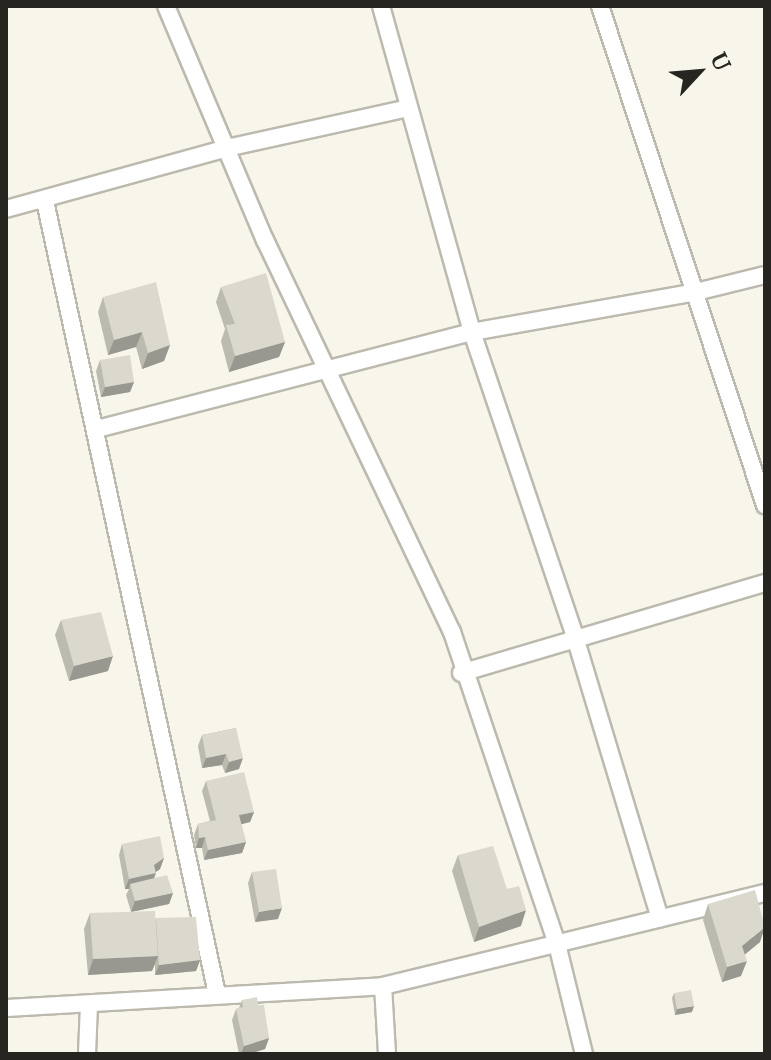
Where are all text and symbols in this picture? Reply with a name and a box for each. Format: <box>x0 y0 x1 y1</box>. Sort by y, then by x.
north arrow <box>659 32 739 112</box>
text: U <box>704 48 737 75</box>

